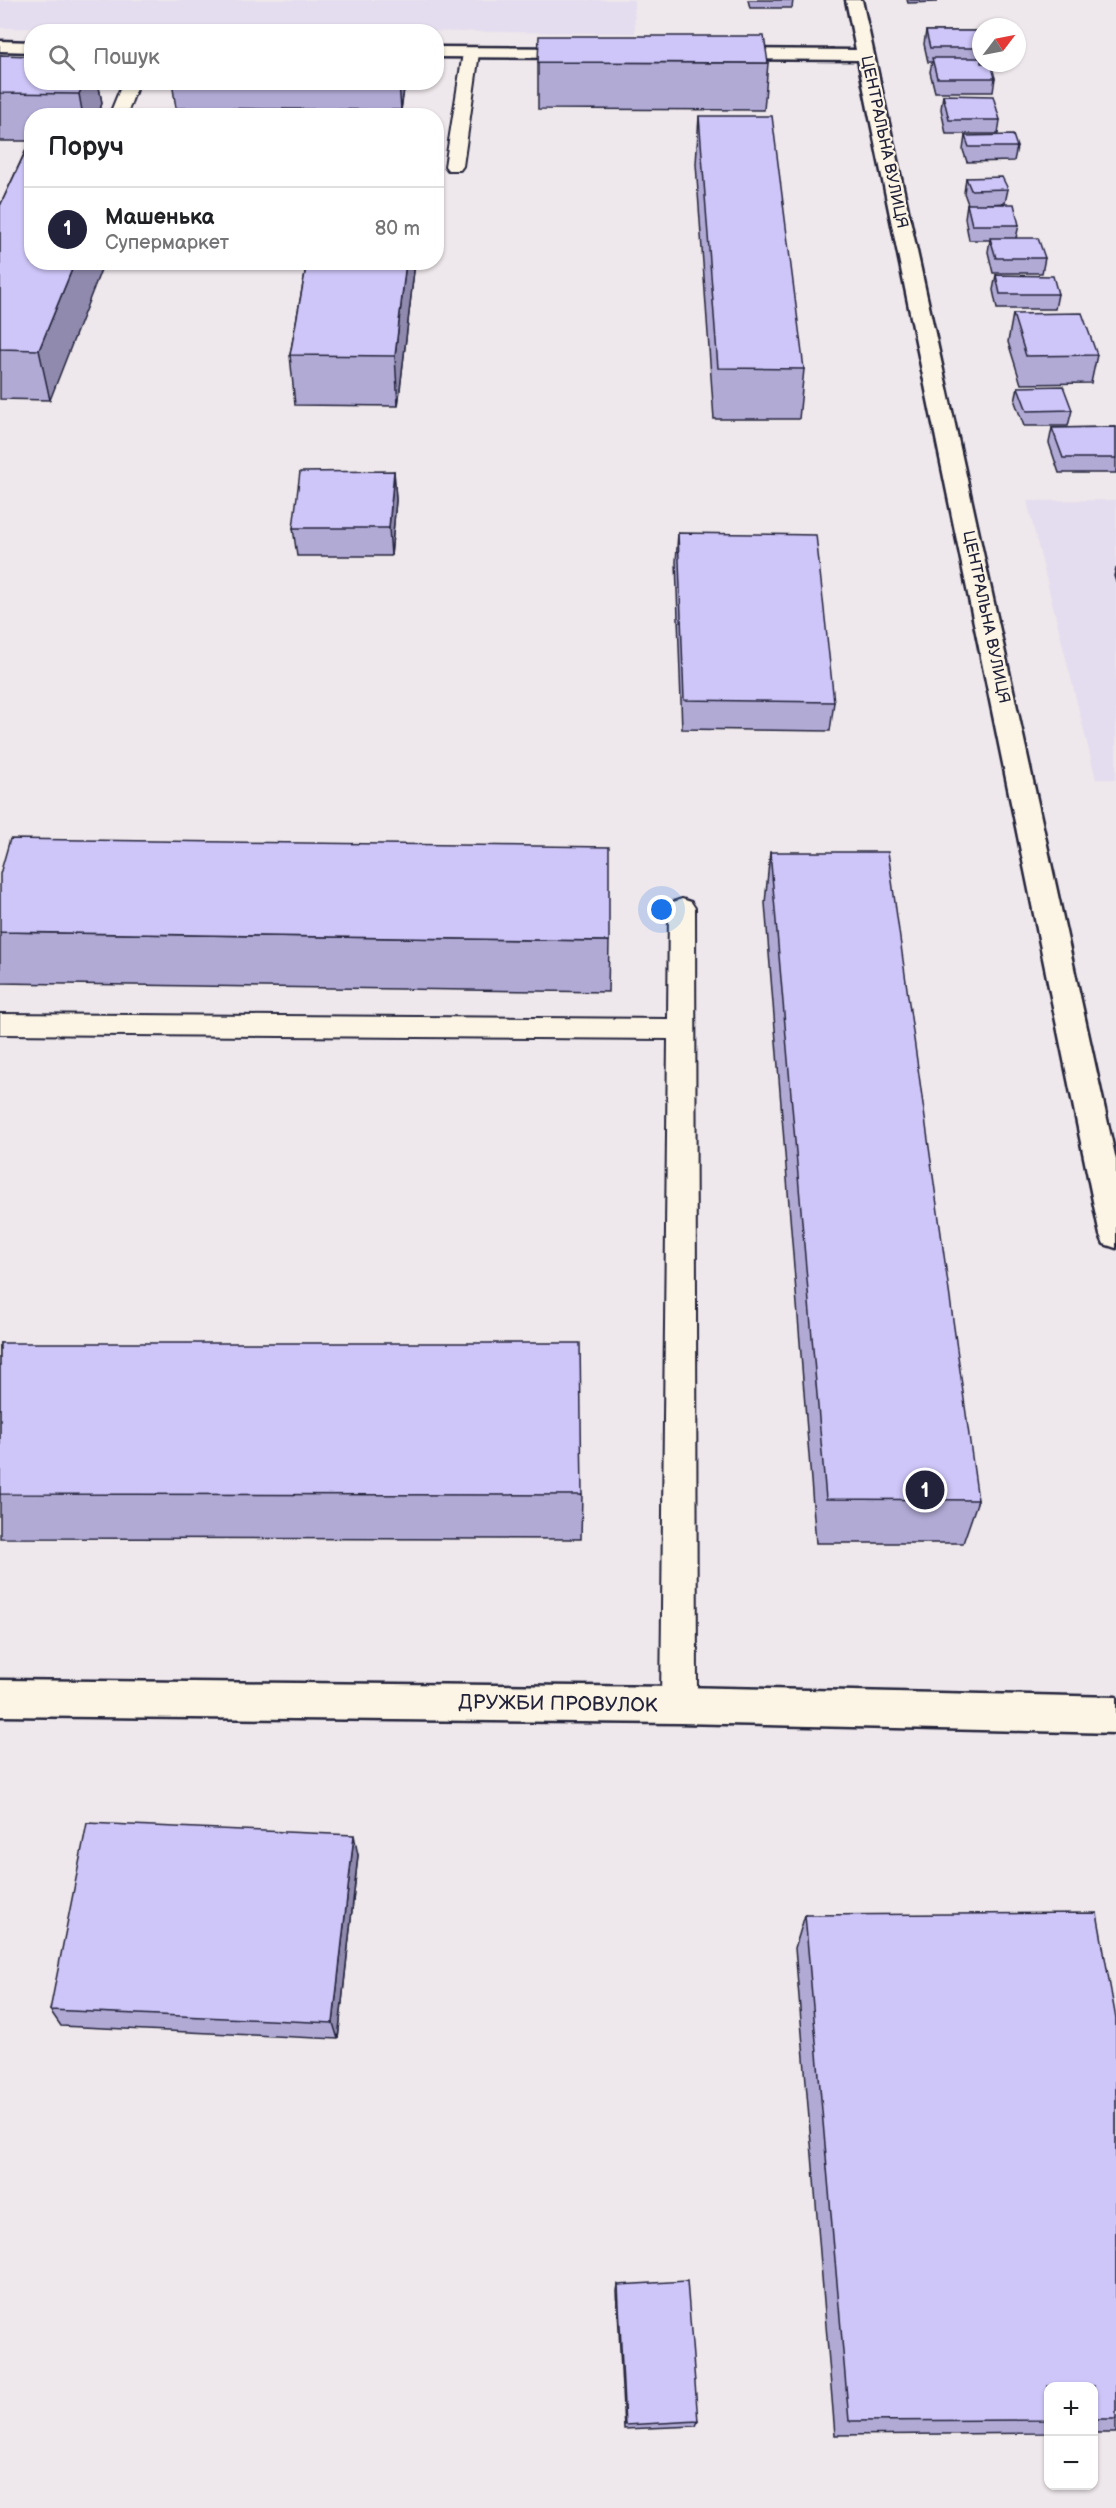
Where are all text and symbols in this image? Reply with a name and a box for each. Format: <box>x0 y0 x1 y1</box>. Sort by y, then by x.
north arrow <box>972 18 1026 72</box>
search box <box>24 24 444 90</box>
icon: search <box>45 41 78 74</box>
text: Пошук <box>93 44 160 71</box>
street label: ЦЕНТРАЛЬНА ВУЛИЦЯ <box>856 54 912 230</box>
text: Поруч <box>48 132 124 163</box>
text: Машенька <box>105 204 214 231</box>
text: 1 <box>63 217 72 241</box>
text: 80 m <box>375 217 420 241</box>
text: Супермаркет <box>105 231 229 255</box>
street label: ЦЕНТРАЛЬНА ВУЛИЦЯ <box>958 529 1014 705</box>
your location <box>647 895 676 924</box>
pin: 1 <box>906 1468 944 1512</box>
street label: ДРУЖБИ ПРОВУЛОК <box>458 1690 658 1718</box>
map controls <box>1044 2382 1098 2490</box>
button: + <box>1044 2382 1098 2436</box>
button: − <box>1044 2436 1098 2490</box>

